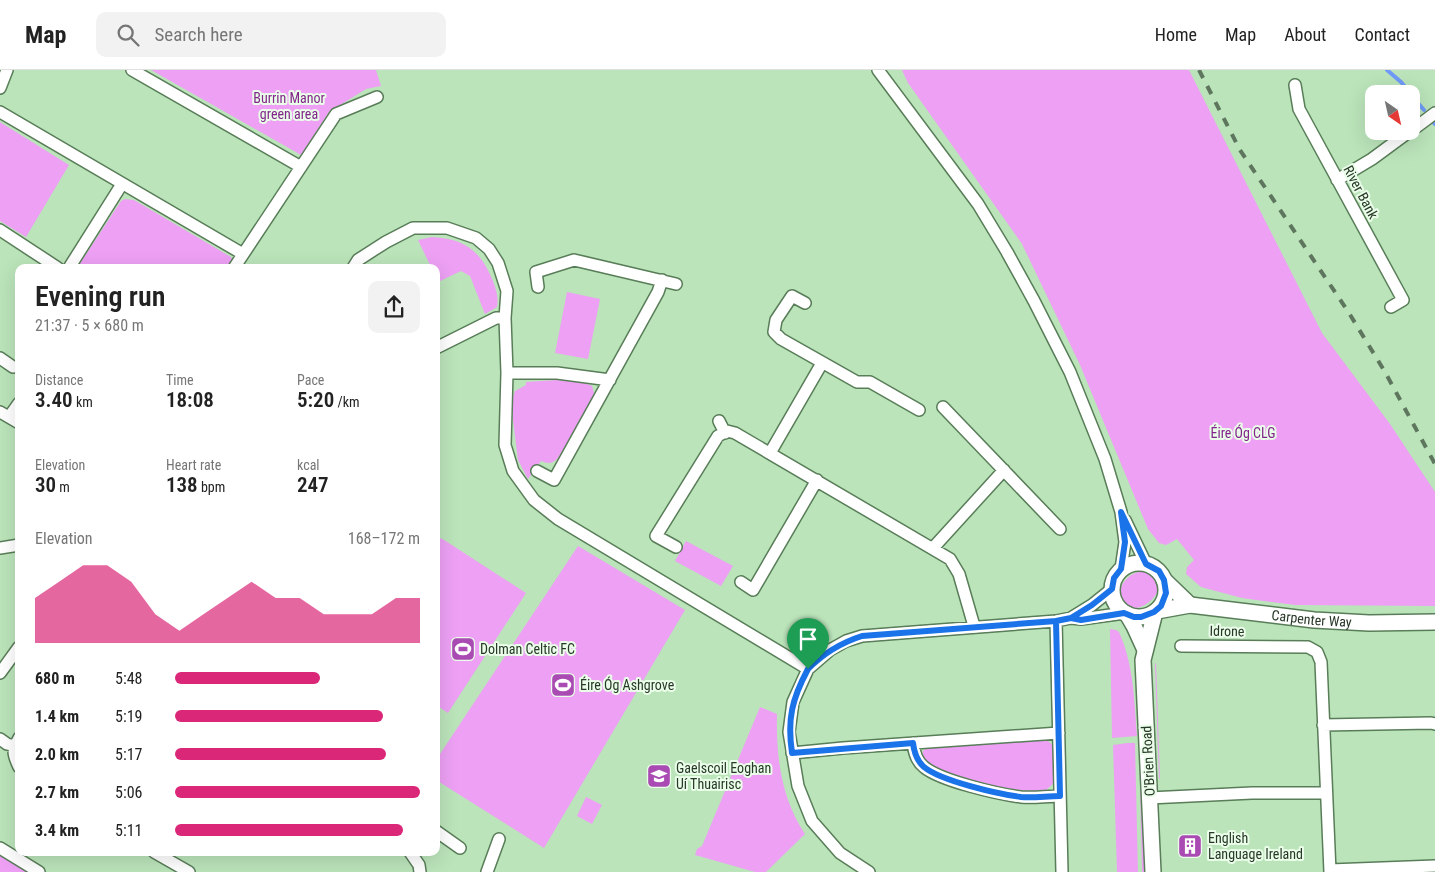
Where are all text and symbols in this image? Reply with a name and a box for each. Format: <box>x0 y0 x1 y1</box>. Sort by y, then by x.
search box <box>96 12 446 57</box>
text: Map <box>25 21 66 49</box>
icon: search <box>114 21 142 49</box>
text: Search here <box>154 23 243 46</box>
text: Home <box>1155 24 1197 45</box>
text: Map <box>1225 24 1256 45</box>
text: About <box>1284 24 1326 45</box>
text: Contact <box>1354 24 1410 45</box>
north arrow <box>1365 85 1420 140</box>
map controls <box>1365 85 1420 140</box>
park label: Burrin Manor green area <box>253 90 325 122</box>
street label: River Bank <box>1340 163 1382 222</box>
text: Evening run <box>35 280 165 313</box>
button: share <box>368 281 420 333</box>
text: 21:37 · 5 × 680 m <box>35 316 144 335</box>
text: Distance <box>35 372 83 388</box>
text: Time <box>166 372 194 388</box>
text: Pace <box>297 372 324 388</box>
text: 3.40 <box>35 388 73 412</box>
text: 18:08 <box>166 388 214 412</box>
text: 5:20 <box>297 388 334 412</box>
text: km <box>73 394 93 410</box>
text: /km <box>334 394 360 410</box>
park label: Éire Óg CLG <box>1210 424 1276 441</box>
text: Elevation <box>35 457 85 473</box>
text: Heart rate <box>166 457 221 473</box>
text: kcal <box>297 457 320 473</box>
text: 30 <box>35 473 56 497</box>
text: 138 <box>166 473 198 497</box>
text: 247 <box>297 473 329 497</box>
text: m <box>56 479 70 495</box>
text: bpm <box>198 479 225 495</box>
text: Elevation <box>35 529 93 548</box>
text: 168–172 m <box>348 529 420 548</box>
street label: Carpenter Way <box>1271 607 1352 630</box>
pin <box>787 618 829 669</box>
street label: Idrone <box>1209 623 1245 639</box>
icon: arrive <box>794 625 822 653</box>
sports icon: Dolman Celtic FC <box>450 636 476 662</box>
place label: Dolman Celtic FC <box>480 641 575 657</box>
text: 680 m <box>35 669 75 688</box>
text: 5:48 <box>115 669 142 688</box>
sports icon: Éire Óg Ashgrove <box>550 672 576 698</box>
place label: Éire Óg Ashgrove <box>580 676 675 693</box>
text: 1.4 km <box>35 707 79 726</box>
text: 5:19 <box>115 707 142 726</box>
street label: O'Brien Road <box>1138 725 1158 797</box>
text: 2.0 km <box>35 745 79 764</box>
text: 5:17 <box>115 745 142 764</box>
place label: Gaelscoil Eoghan Uí Thuairisc <box>676 760 771 792</box>
school or university icon: Gaelscoil Eoghan Uí Thuairisc <box>646 763 672 789</box>
text: 2.7 km <box>35 783 79 802</box>
text: 5:06 <box>115 783 142 802</box>
text: 3.4 km <box>35 821 79 840</box>
text: 5:11 <box>115 821 142 840</box>
place label: English Language Ireland <box>1208 830 1303 862</box>
building icon: English Language Ireland <box>1177 833 1203 859</box>

